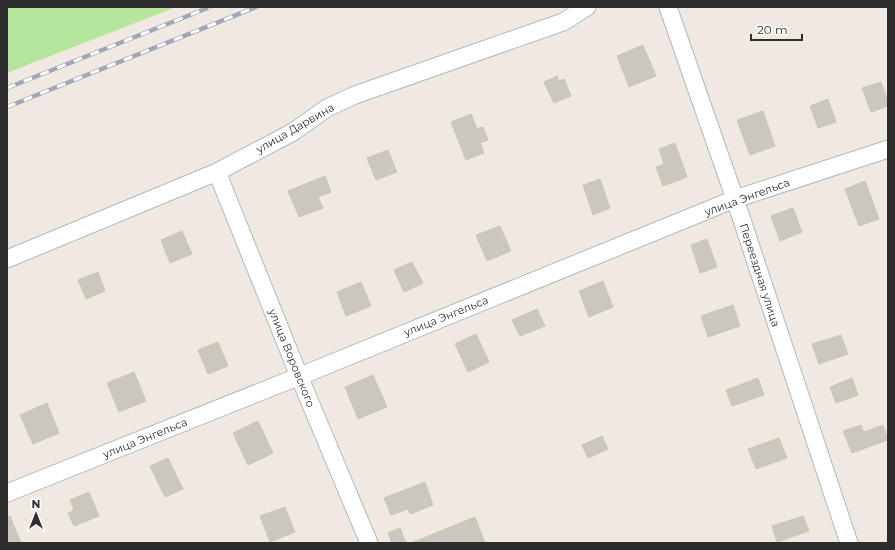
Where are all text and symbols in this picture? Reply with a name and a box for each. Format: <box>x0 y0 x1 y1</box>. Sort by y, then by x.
scale bar <box>751 16 802 42</box>
text: 20 m <box>757 22 788 37</box>
street label: улица Дарвина <box>253 100 337 157</box>
street label: улица Энгельса <box>701 175 792 219</box>
street label: Переездная улица <box>737 222 783 328</box>
street label: улица Энгельса <box>401 293 490 340</box>
street label: улица Воровского <box>265 306 318 409</box>
street label: улица Энгельса <box>100 415 189 462</box>
north arrow <box>16 494 56 534</box>
text: N <box>32 497 40 511</box>

